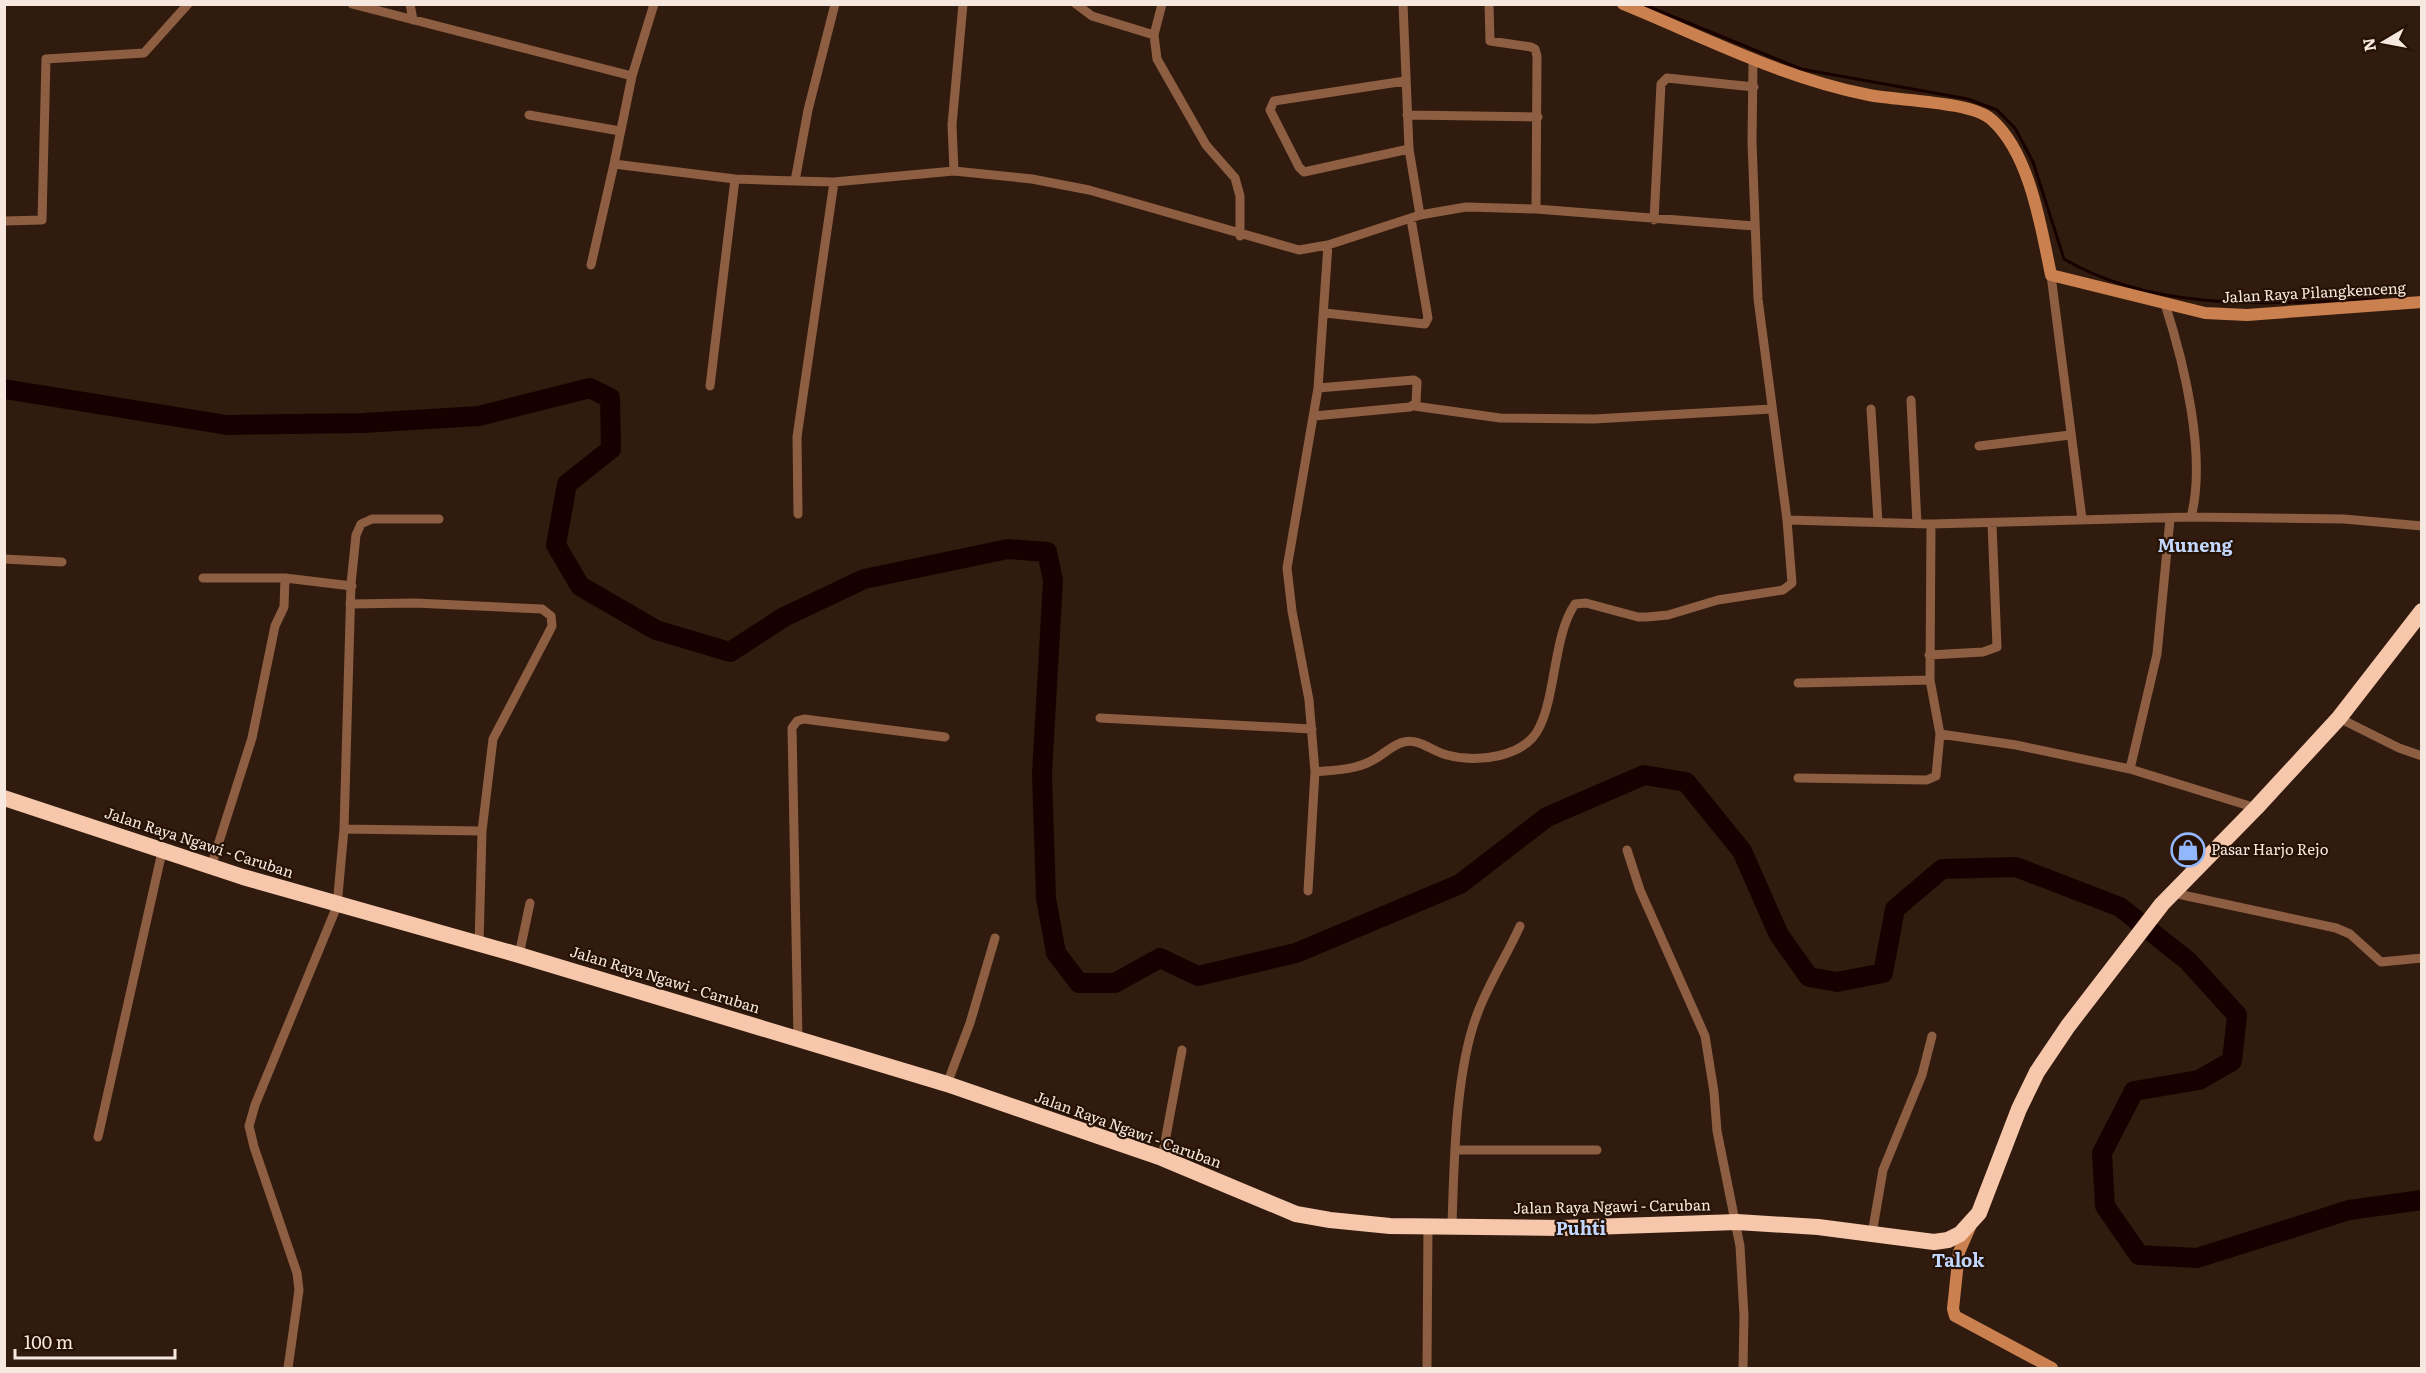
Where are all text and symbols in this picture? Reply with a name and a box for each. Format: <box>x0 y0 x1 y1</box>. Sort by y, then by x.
north arrow <box>2354 12 2414 72</box>
text: N <box>2355 36 2381 53</box>
street label: Jalan Raya Pilangkenceng <box>2221 275 2407 308</box>
district label: Muneng <box>2157 531 2234 558</box>
street label: Jalan Raya Ngawi - Caruban <box>102 800 297 883</box>
shop icon: Pasar Harjo Rejo <box>2170 832 2206 868</box>
place label: Pasar Harjo Rejo <box>2211 837 2329 860</box>
street label: Jalan Raya Ngawi - Caruban <box>568 939 763 1018</box>
street label: Jalan Raya Ngawi - Caruban <box>1032 1084 1225 1173</box>
street label: Jalan Raya Ngawi - Caruban <box>1513 1192 1711 1219</box>
district label: Puhti <box>1556 1214 1607 1241</box>
district label: Talok <box>1932 1246 1985 1273</box>
scale bar <box>15 1322 176 1360</box>
text: 100 m <box>24 1328 73 1355</box>

